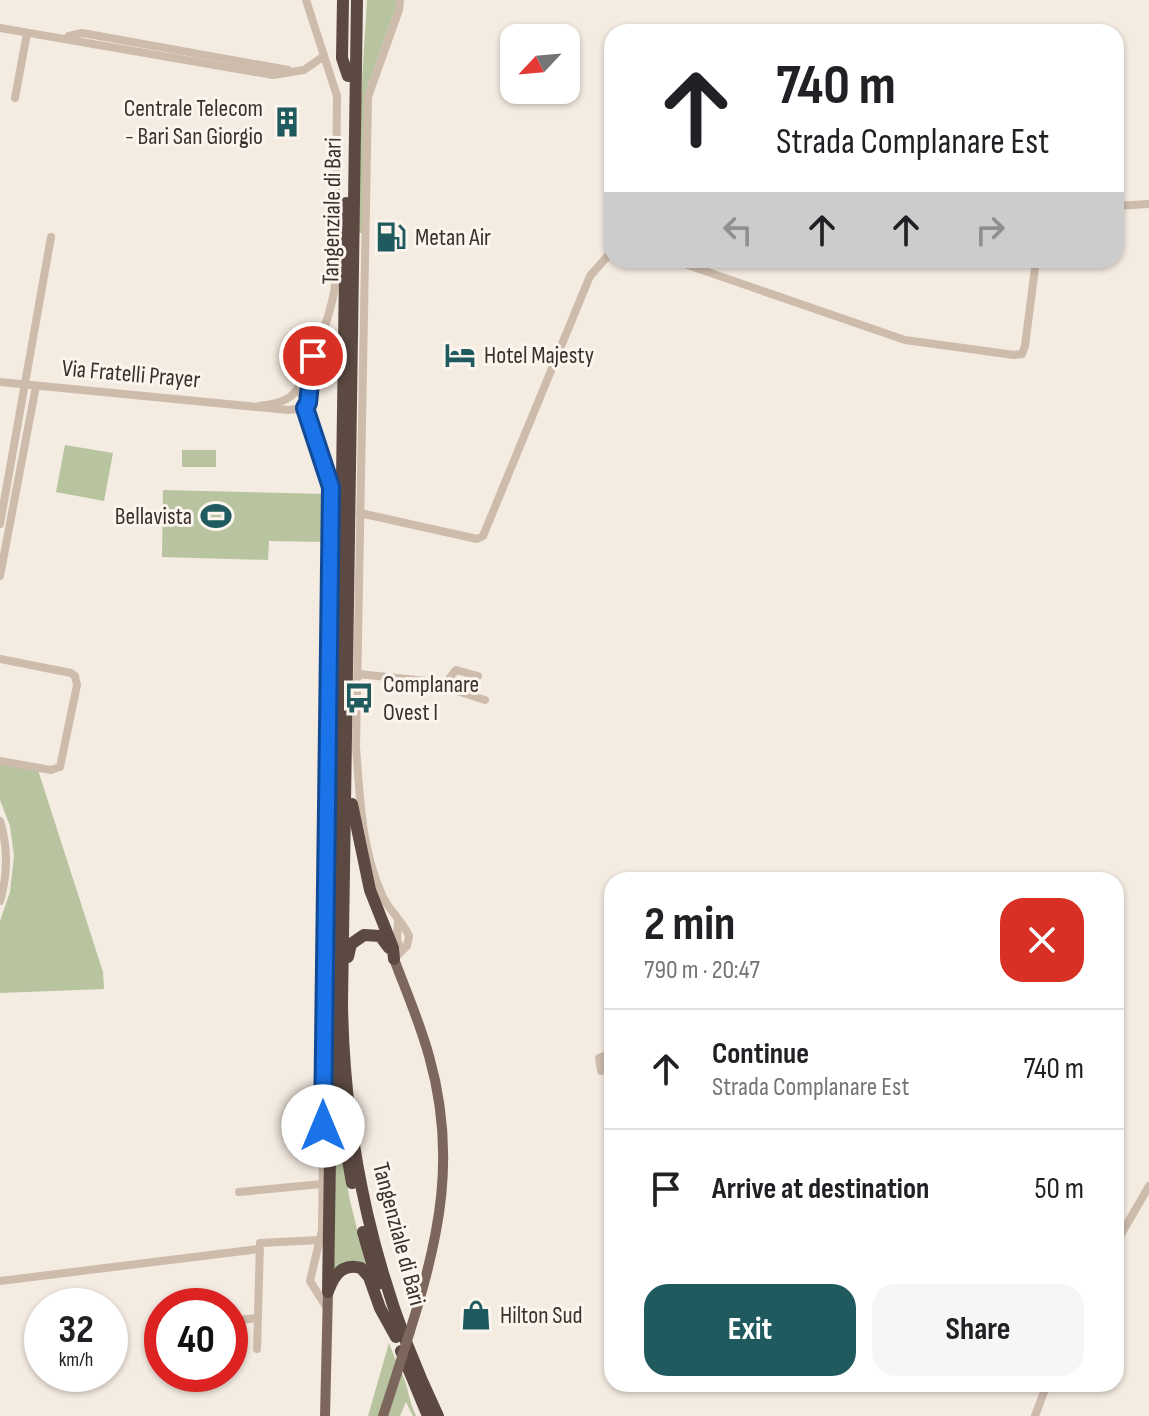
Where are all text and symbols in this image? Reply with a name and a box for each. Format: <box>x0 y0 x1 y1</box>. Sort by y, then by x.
north arrow <box>500 24 580 104</box>
map controls <box>500 24 580 104</box>
text: 740 m <box>776 53 896 120</box>
icon: ahead <box>644 56 748 160</box>
place label: Centrale Telecom - Bari San Giorgio <box>124 94 263 151</box>
building icon: Centrale Telecom - Bari San Giorgio <box>270 105 304 139</box>
text: Strada Complanare Est <box>776 121 1049 164</box>
street label: Tangenziale di Bari <box>316 137 348 285</box>
icon: left <box>716 208 760 252</box>
icon: ahead <box>800 208 844 252</box>
icon: ahead <box>884 208 928 252</box>
icon: right <box>968 208 1012 252</box>
fuel station icon: Metan Air <box>374 220 408 254</box>
place label: Metan Air <box>415 223 491 252</box>
pin <box>279 322 347 390</box>
icon: arrive <box>291 334 335 378</box>
hotel icon: Hotel Majesty <box>443 338 477 372</box>
place label: Hotel Majesty <box>484 341 594 370</box>
street label: Via Fratelli Prayer <box>61 354 202 395</box>
sports icon: Bellavista <box>199 499 233 533</box>
place label: Bellavista <box>115 502 192 531</box>
place label: Complanare Ovest I <box>383 670 479 727</box>
bus stop icon: Complanare Ovest I <box>342 681 376 715</box>
text: 2 min <box>644 896 735 953</box>
button: close <box>1000 898 1084 982</box>
text: 790 m · 20:47 <box>644 955 760 986</box>
text: Continue <box>712 1036 809 1072</box>
icon: ahead <box>644 1047 688 1091</box>
text: 740 m <box>1024 1051 1084 1087</box>
text: Strada Complanare Est <box>712 1072 909 1103</box>
position arrow <box>281 1084 365 1168</box>
street label: Tangenziale di Bari <box>366 1159 432 1309</box>
icon: arrive <box>644 1167 688 1211</box>
text: Arrive at destination <box>712 1171 929 1207</box>
text: 50 m <box>1035 1171 1084 1207</box>
button: Exit <box>644 1284 856 1376</box>
button: Share <box>872 1284 1084 1376</box>
speed limit sign: 40 <box>144 1288 248 1392</box>
shop icon: Hilton Sud <box>459 1298 493 1332</box>
place label: Hilton Sud <box>500 1301 583 1330</box>
text: 32 <box>58 1306 94 1354</box>
text: km/h <box>59 1348 93 1372</box>

